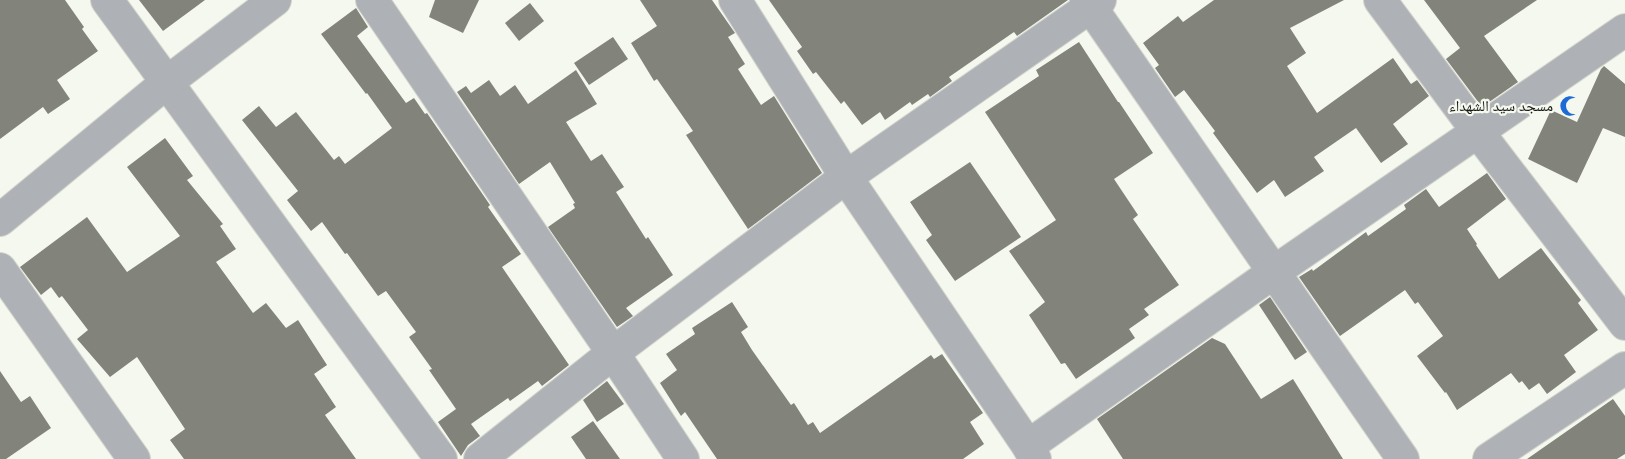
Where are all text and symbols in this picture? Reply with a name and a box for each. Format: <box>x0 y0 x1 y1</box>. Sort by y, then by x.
mosque icon: مسجد سيد الشهداء <box>1558 94 1582 118</box>
place label: مسجد سيد الشهداء <box>1449 96 1553 116</box>

